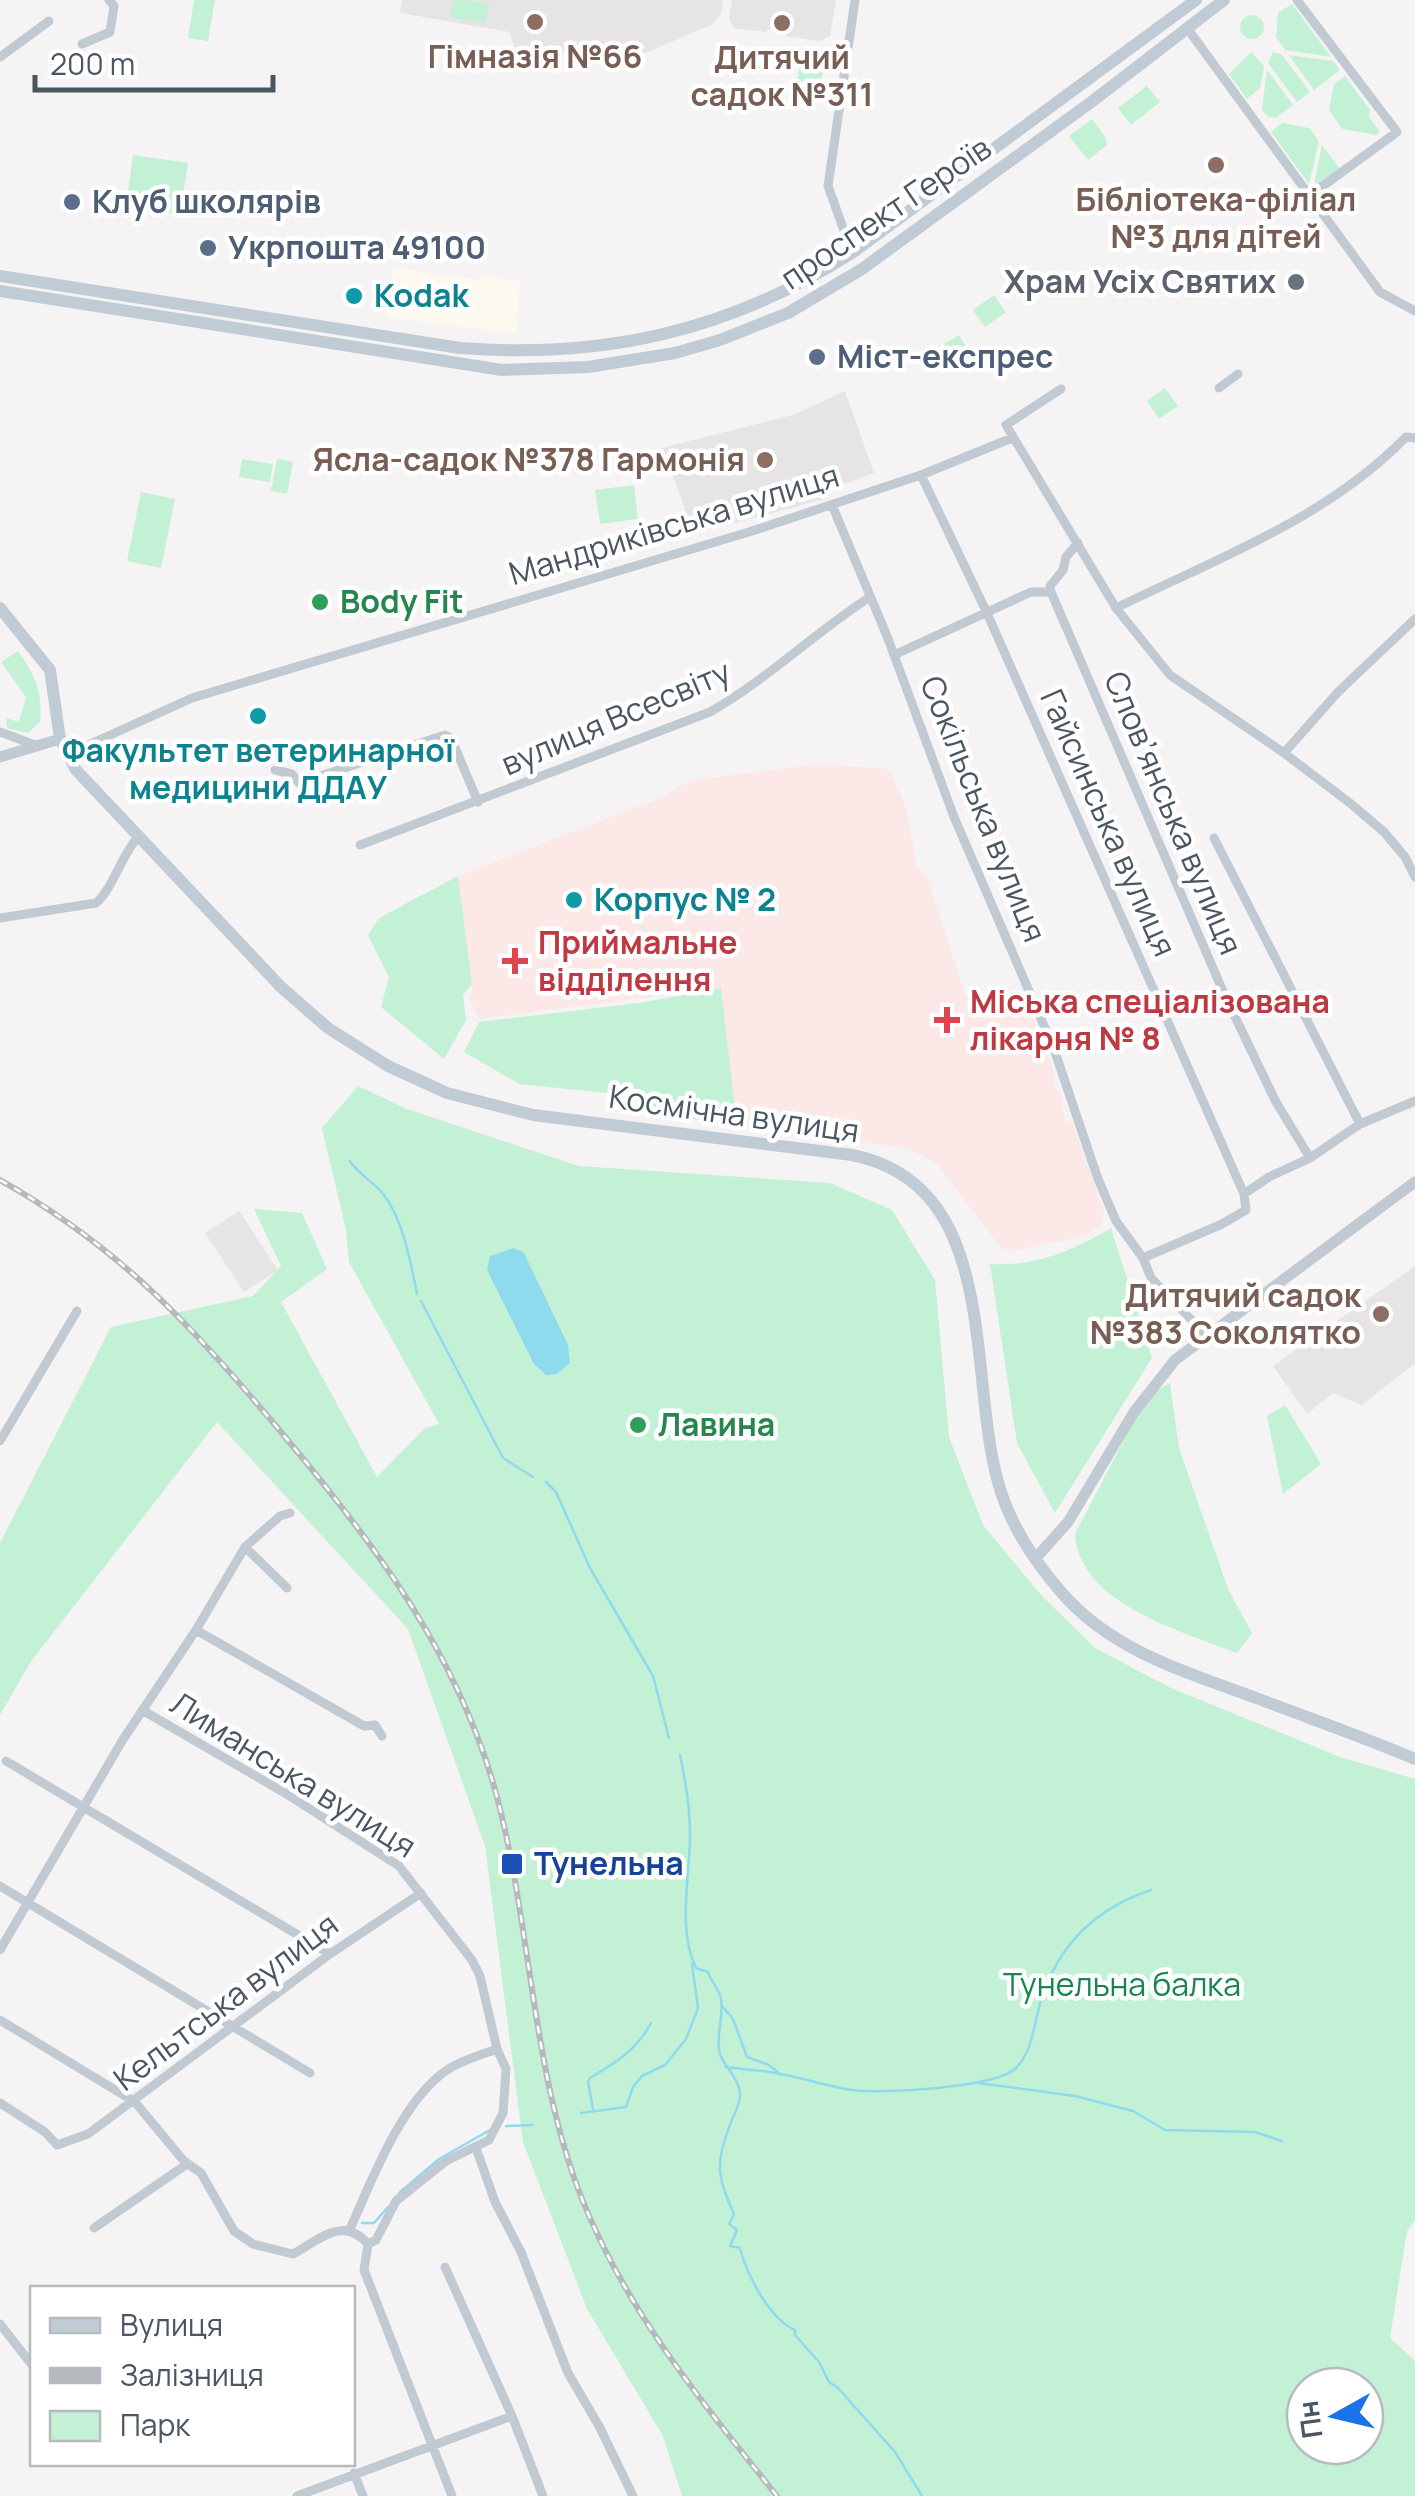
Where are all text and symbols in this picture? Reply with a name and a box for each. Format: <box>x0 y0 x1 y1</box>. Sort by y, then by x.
marker: Гімназія №66 <box>524 11 546 33</box>
marker: Дитячий садок №311 <box>771 12 793 34</box>
scale bar <box>35 30 272 92</box>
place label: Гімназія №66 <box>428 34 642 78</box>
place label: Дитячий садок №311 <box>690 35 874 116</box>
text: 200 m <box>50 43 135 84</box>
street label: проспект Героїв <box>772 125 999 299</box>
marker: Бібліотека-філіал №3 для дітей <box>1205 154 1227 176</box>
place label: Бібліотека-філіал №3 для дітей <box>1076 177 1356 258</box>
place label: Клуб школярів <box>92 179 321 223</box>
marker: Клуб школярів <box>61 191 83 213</box>
place label: Укрпошта 49100 <box>228 225 486 269</box>
marker: Укрпошта 49100 <box>197 237 219 259</box>
place label: Храм Усіх Святих <box>1004 259 1276 303</box>
marker: Храм Усіх Святих <box>1285 271 1307 293</box>
place label: Kodak <box>374 273 469 317</box>
marker: Kodak <box>343 285 365 307</box>
place label: Міст-експрес <box>837 334 1054 378</box>
marker: Міст-експрес <box>806 346 828 368</box>
place label: Ясла-садок №378 Гармонія <box>313 437 745 481</box>
marker: Ясла-садок №378 Гармонія <box>754 449 776 471</box>
street label: Мандриківська вулиця <box>503 453 844 595</box>
place label: Body Fit <box>340 579 464 623</box>
marker: Body Fit <box>309 591 331 613</box>
street label: вулиця Всесвіту <box>494 649 737 785</box>
street label: Словʼянська вулиця <box>1094 664 1253 961</box>
street label: Сокільська вулиця <box>911 669 1057 948</box>
street label: Гайсинська вулиця <box>1030 682 1188 963</box>
marker: Факультет ветеринарної медицини ДДАУ <box>247 705 269 727</box>
place label: Факультет ветеринарної медицини ДДАУ <box>62 728 455 809</box>
place label: Корпус № 2 <box>594 877 776 921</box>
marker: Корпус № 2 <box>563 889 585 911</box>
place label: Приймальне відділення <box>538 920 738 1001</box>
marker: Приймальне відділення <box>502 948 528 974</box>
place label: Міська спеціалізована лікарня № 8 <box>970 979 1330 1060</box>
marker: Міська спеціалізована лікарня № 8 <box>934 1007 960 1033</box>
street label: Космічна вулиця <box>606 1074 862 1152</box>
place label: Дитячий садок №383 Соколятко <box>1090 1273 1362 1354</box>
marker: Дитячий садок №383 Соколятко <box>1370 1303 1392 1325</box>
place label: Лавина <box>658 1402 775 1446</box>
marker: Лавина <box>627 1414 649 1436</box>
street label: Лиманська вулиця <box>162 1681 425 1867</box>
place label: Тунельна <box>534 1841 684 1885</box>
marker: Тунельна <box>499 1851 525 1877</box>
street label: Кельтська вулиця <box>104 1902 347 2100</box>
park label: Тунельна балка <box>1003 1962 1241 2006</box>
legend <box>30 2286 355 2466</box>
text: Вулиця <box>120 2304 223 2345</box>
text: Залізниця <box>120 2354 264 2395</box>
north arrow <box>1285 2366 1385 2466</box>
text: Пн <box>1288 2398 1331 2441</box>
text: Парк <box>120 2404 191 2445</box>

